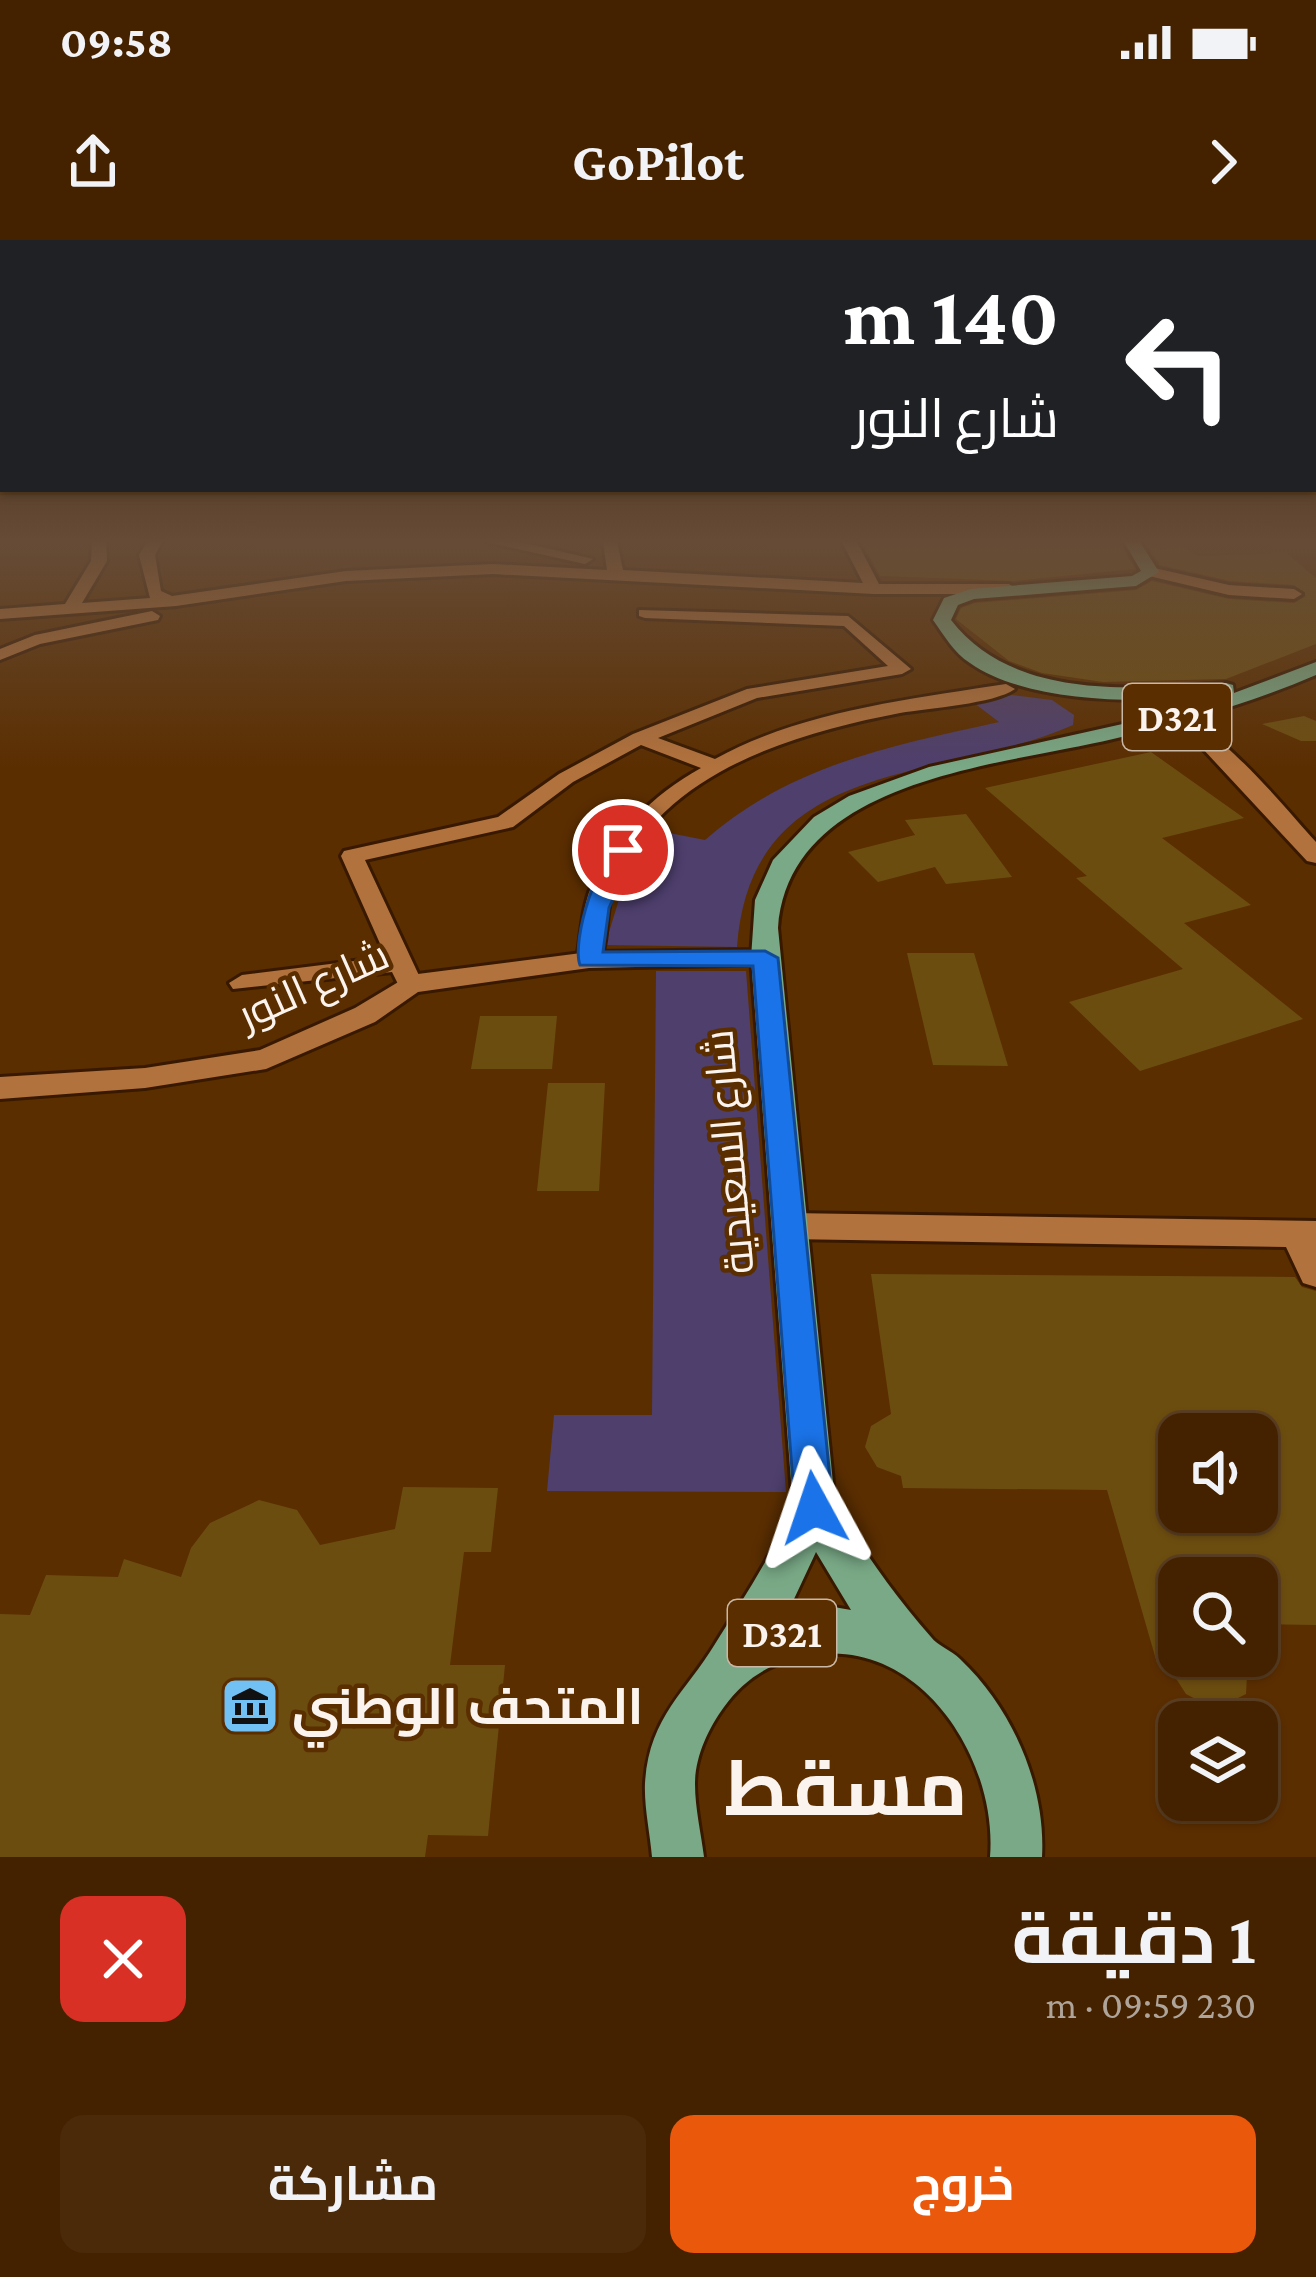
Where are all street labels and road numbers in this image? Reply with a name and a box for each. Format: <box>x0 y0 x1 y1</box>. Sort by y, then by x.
road number: D321 <box>1123 684 1231 750</box>
street label: شارع النور <box>229 931 397 1043</box>
street label: شارع السعيدية <box>694 1027 767 1276</box>
road number: D321 <box>728 1600 836 1666</box>

